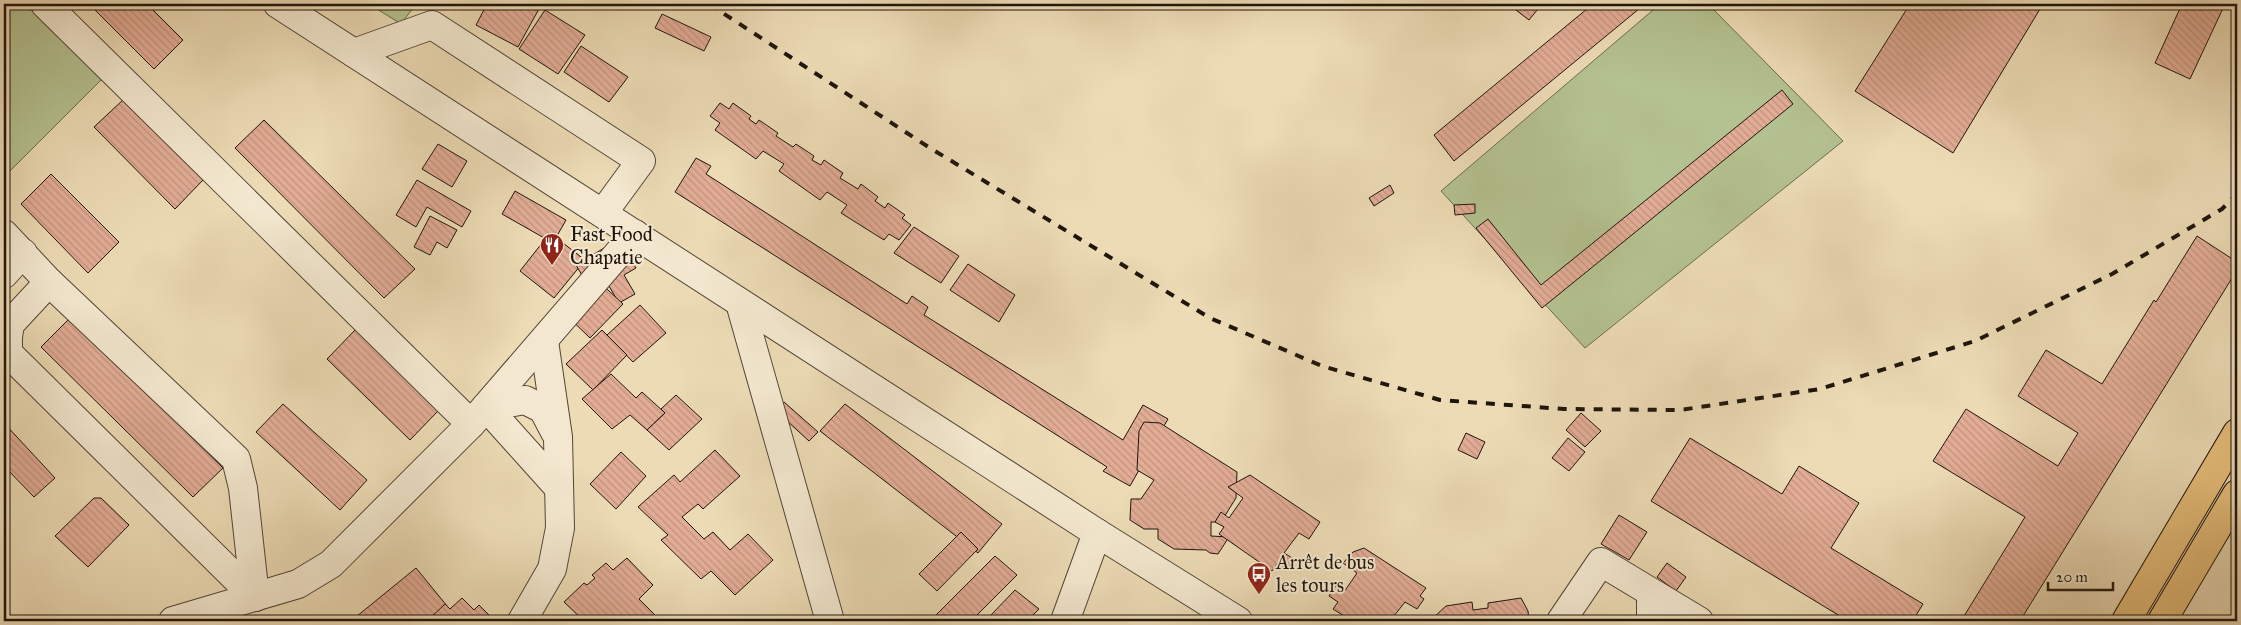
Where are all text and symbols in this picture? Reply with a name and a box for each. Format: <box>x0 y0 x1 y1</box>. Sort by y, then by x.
place label: Fast Food Chapatie <box>570 222 653 269</box>
restaurant icon: Fast Food Chapatie <box>539 232 565 266</box>
place label: Arrêt de bus les tours <box>1275 550 1374 597</box>
scale bar <box>2048 560 2114 592</box>
bus stop icon: Arrêt de bus les tours <box>1246 561 1272 595</box>
text: 20 m <box>2056 568 2088 586</box>

